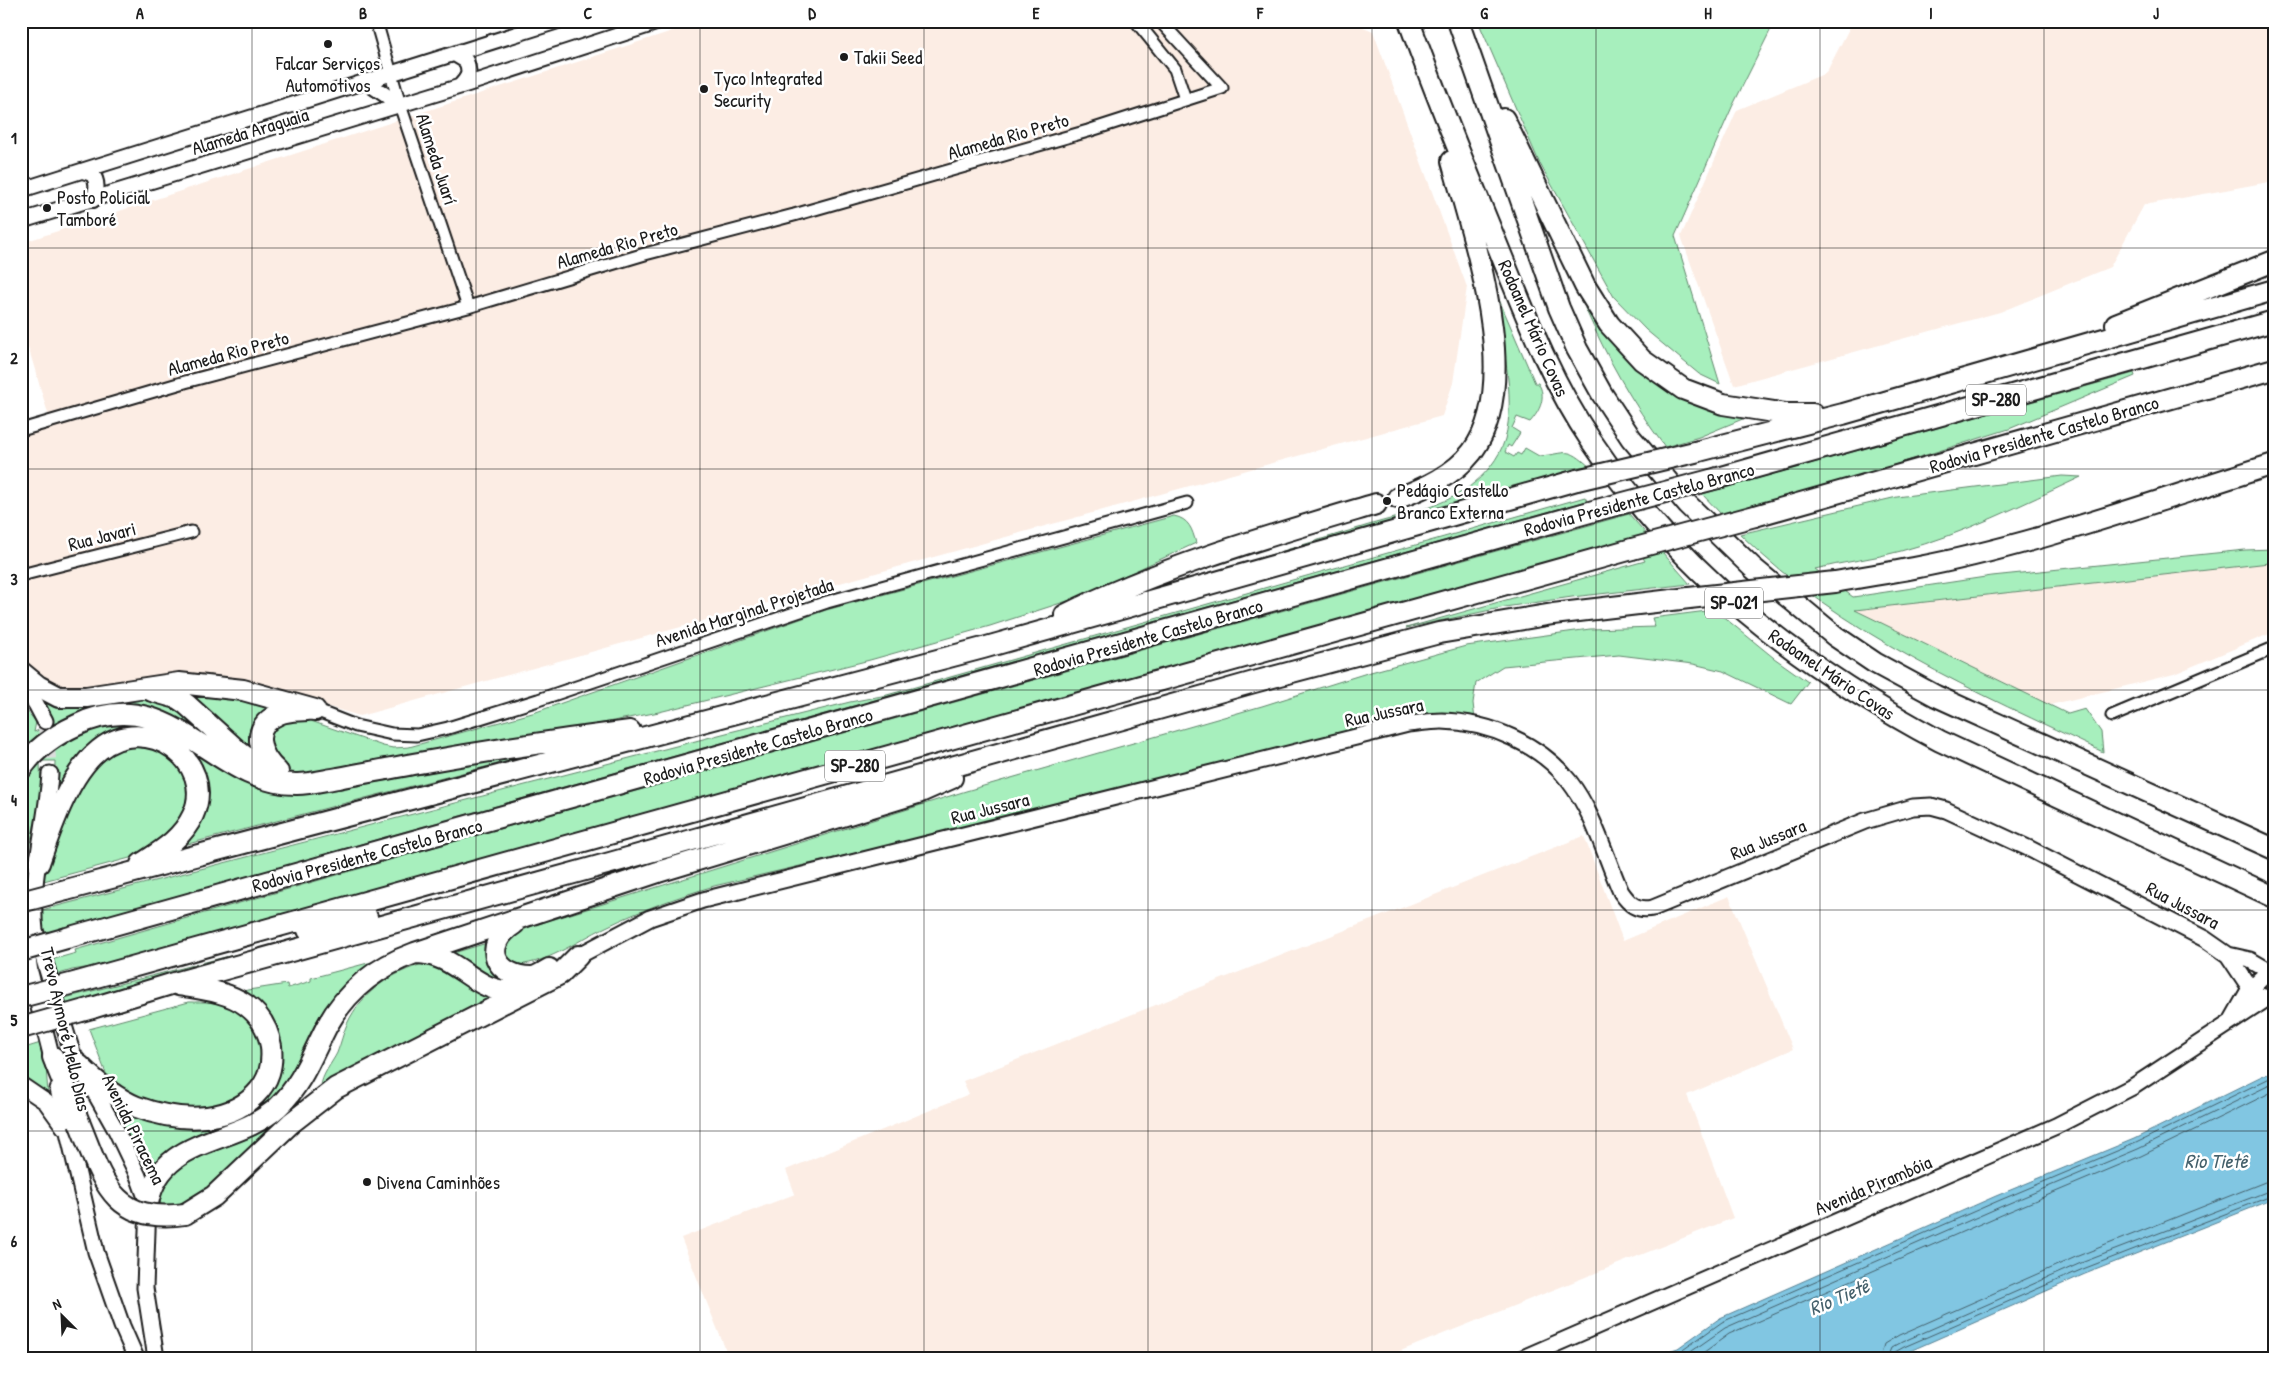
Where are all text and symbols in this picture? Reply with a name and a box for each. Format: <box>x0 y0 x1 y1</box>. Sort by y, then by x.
text: A <box>136 2 144 24</box>
text: B <box>359 2 367 24</box>
text: C <box>584 2 593 24</box>
text: D <box>808 2 816 24</box>
text: E <box>1032 2 1040 24</box>
text: F <box>1256 2 1264 24</box>
text: G <box>1480 2 1488 24</box>
text: H <box>1704 2 1712 24</box>
text: I <box>1929 2 1933 24</box>
text: J <box>2153 2 2159 24</box>
marker: Falcar Serviços Automotivos <box>322 38 334 50</box>
place label: Takii Seed <box>854 44 923 70</box>
place label: Falcar Serviços Automotivos <box>275 50 380 98</box>
marker: Takii Seed <box>838 51 850 63</box>
place label: Tyco Integrated Security <box>714 65 823 113</box>
marker: Tyco Integrated Security <box>698 83 710 95</box>
street label: Alameda Araguaia <box>188 101 312 161</box>
street label: Alameda Rio Preto <box>945 106 1072 166</box>
street label: Alameda Juarí <box>410 110 464 208</box>
text: 1 <box>11 127 17 149</box>
place label: Posto Policial Tamboré <box>57 184 151 232</box>
marker: Posto Policial Tamboré <box>41 202 53 214</box>
street label: Alameda Rio Preto <box>554 215 681 275</box>
street label: Rodoanel Mário Covas <box>1492 255 1576 401</box>
street label: Alameda Rio Preto <box>164 324 292 382</box>
text: 2 <box>10 347 18 369</box>
road number: SP-280 <box>1966 384 2026 416</box>
street label: Rodovia Presidente Castelo Branco <box>1926 389 2162 479</box>
street label: Rodovia Presidente Castelo Branco <box>1521 456 1757 542</box>
place label: Pedágio Castello Branco Externa <box>1397 477 1509 525</box>
marker: Pedágio Castello Branco Externa <box>1381 495 1393 507</box>
street label: Rua Javari <box>65 515 139 557</box>
text: 3 <box>10 568 18 590</box>
street label: Avenida Marginal Projetada <box>652 571 837 653</box>
road number: SP-021 <box>1705 588 1763 618</box>
street label: Rodovia Presidente Castelo Branco <box>1030 592 1266 682</box>
street label: Rodoanel Mário Covas <box>1764 622 1900 726</box>
street label: Rua Jussara <box>1342 691 1426 733</box>
street label: Rodovia Presidente Castelo Branco <box>640 701 876 791</box>
road number: SP-280 <box>825 750 885 781</box>
street label: Rua Jussara <box>948 786 1032 830</box>
text: 4 <box>11 789 17 811</box>
street label: Rodovia Presidente Castelo Branco <box>249 812 485 898</box>
street label: Rua Jussara <box>1726 812 1810 866</box>
street label: Rua Jussara <box>2142 875 2225 935</box>
street label: Trevo Aymoré Mello Dias <box>34 944 98 1114</box>
text: 5 <box>11 1009 18 1031</box>
street label: Avenida Piracema <box>96 1069 172 1189</box>
water label: Rio Tietê <box>2185 1147 2249 1174</box>
street label: Avenida Pirambóia <box>1810 1148 1936 1221</box>
place label: Divena Caminhões <box>377 1169 500 1195</box>
marker: Divena Caminhões <box>361 1176 373 1188</box>
text: 6 <box>11 1230 18 1252</box>
water label: Rio Tietê <box>1805 1271 1875 1321</box>
north arrow <box>38 1292 88 1342</box>
text: N <box>49 1293 64 1314</box>

